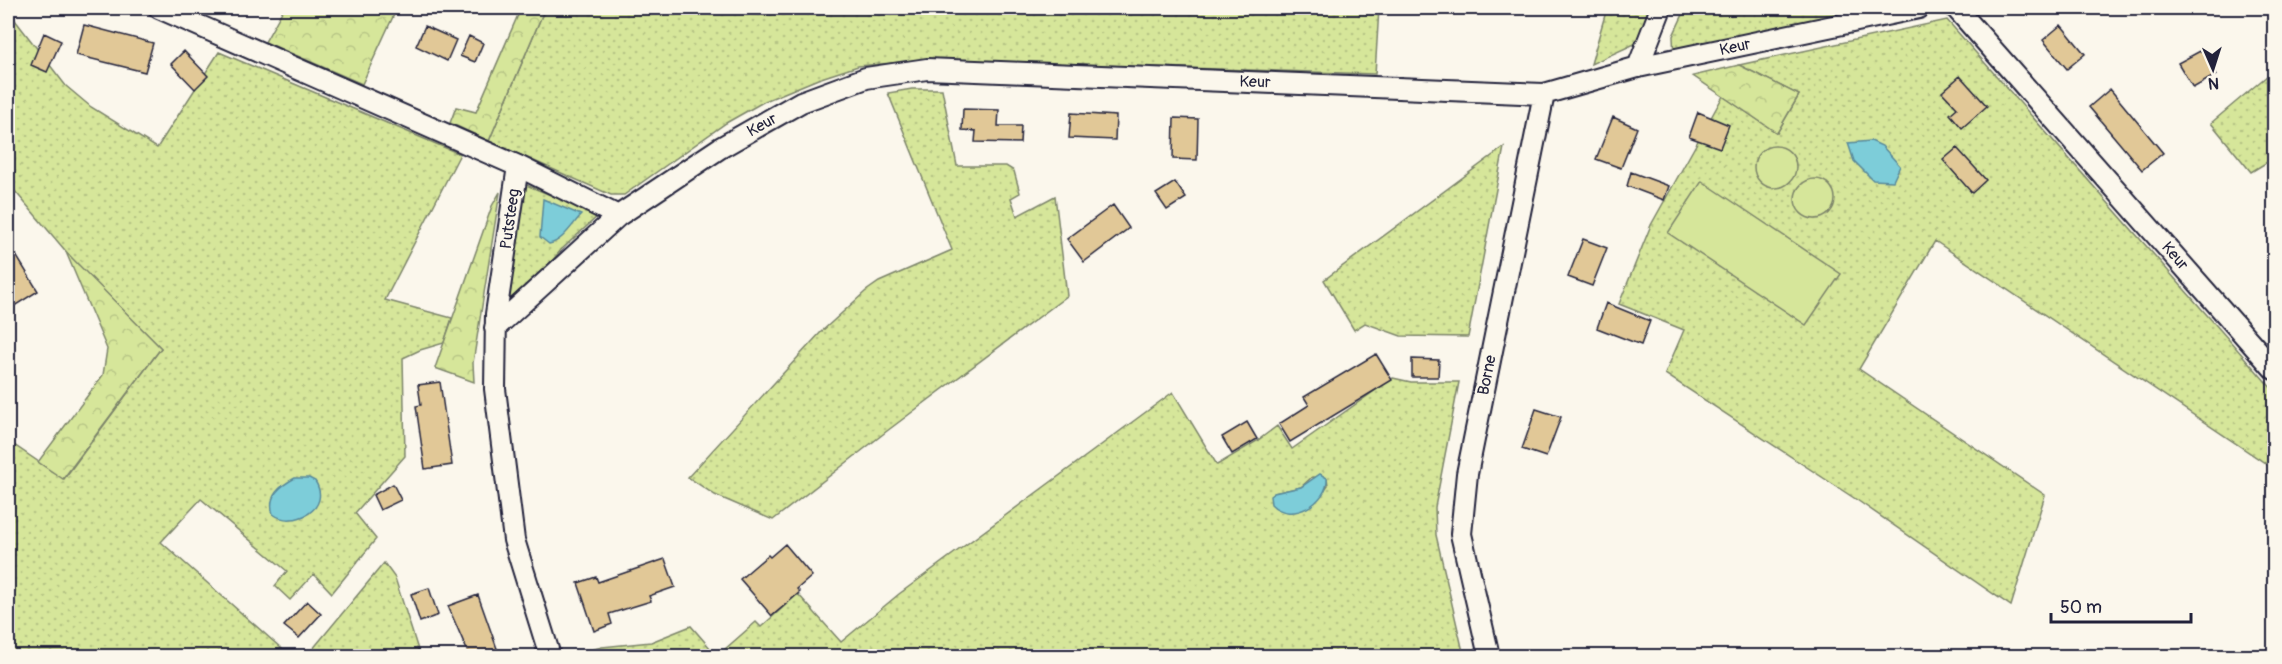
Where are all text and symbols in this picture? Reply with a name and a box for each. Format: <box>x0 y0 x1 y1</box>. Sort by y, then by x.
street label: Keur <box>1718 34 1753 60</box>
north arrow <box>2183 39 2243 99</box>
street label: Keur <box>1239 71 1271 93</box>
text: N <box>2208 73 2220 93</box>
street label: Keur <box>743 109 781 141</box>
street label: Putsteeg <box>496 188 524 250</box>
street label: Keur <box>2157 238 2193 275</box>
street label: Borne <box>1473 353 1501 397</box>
scale bar <box>2051 586 2190 624</box>
text: 50 m <box>2060 596 2102 619</box>

